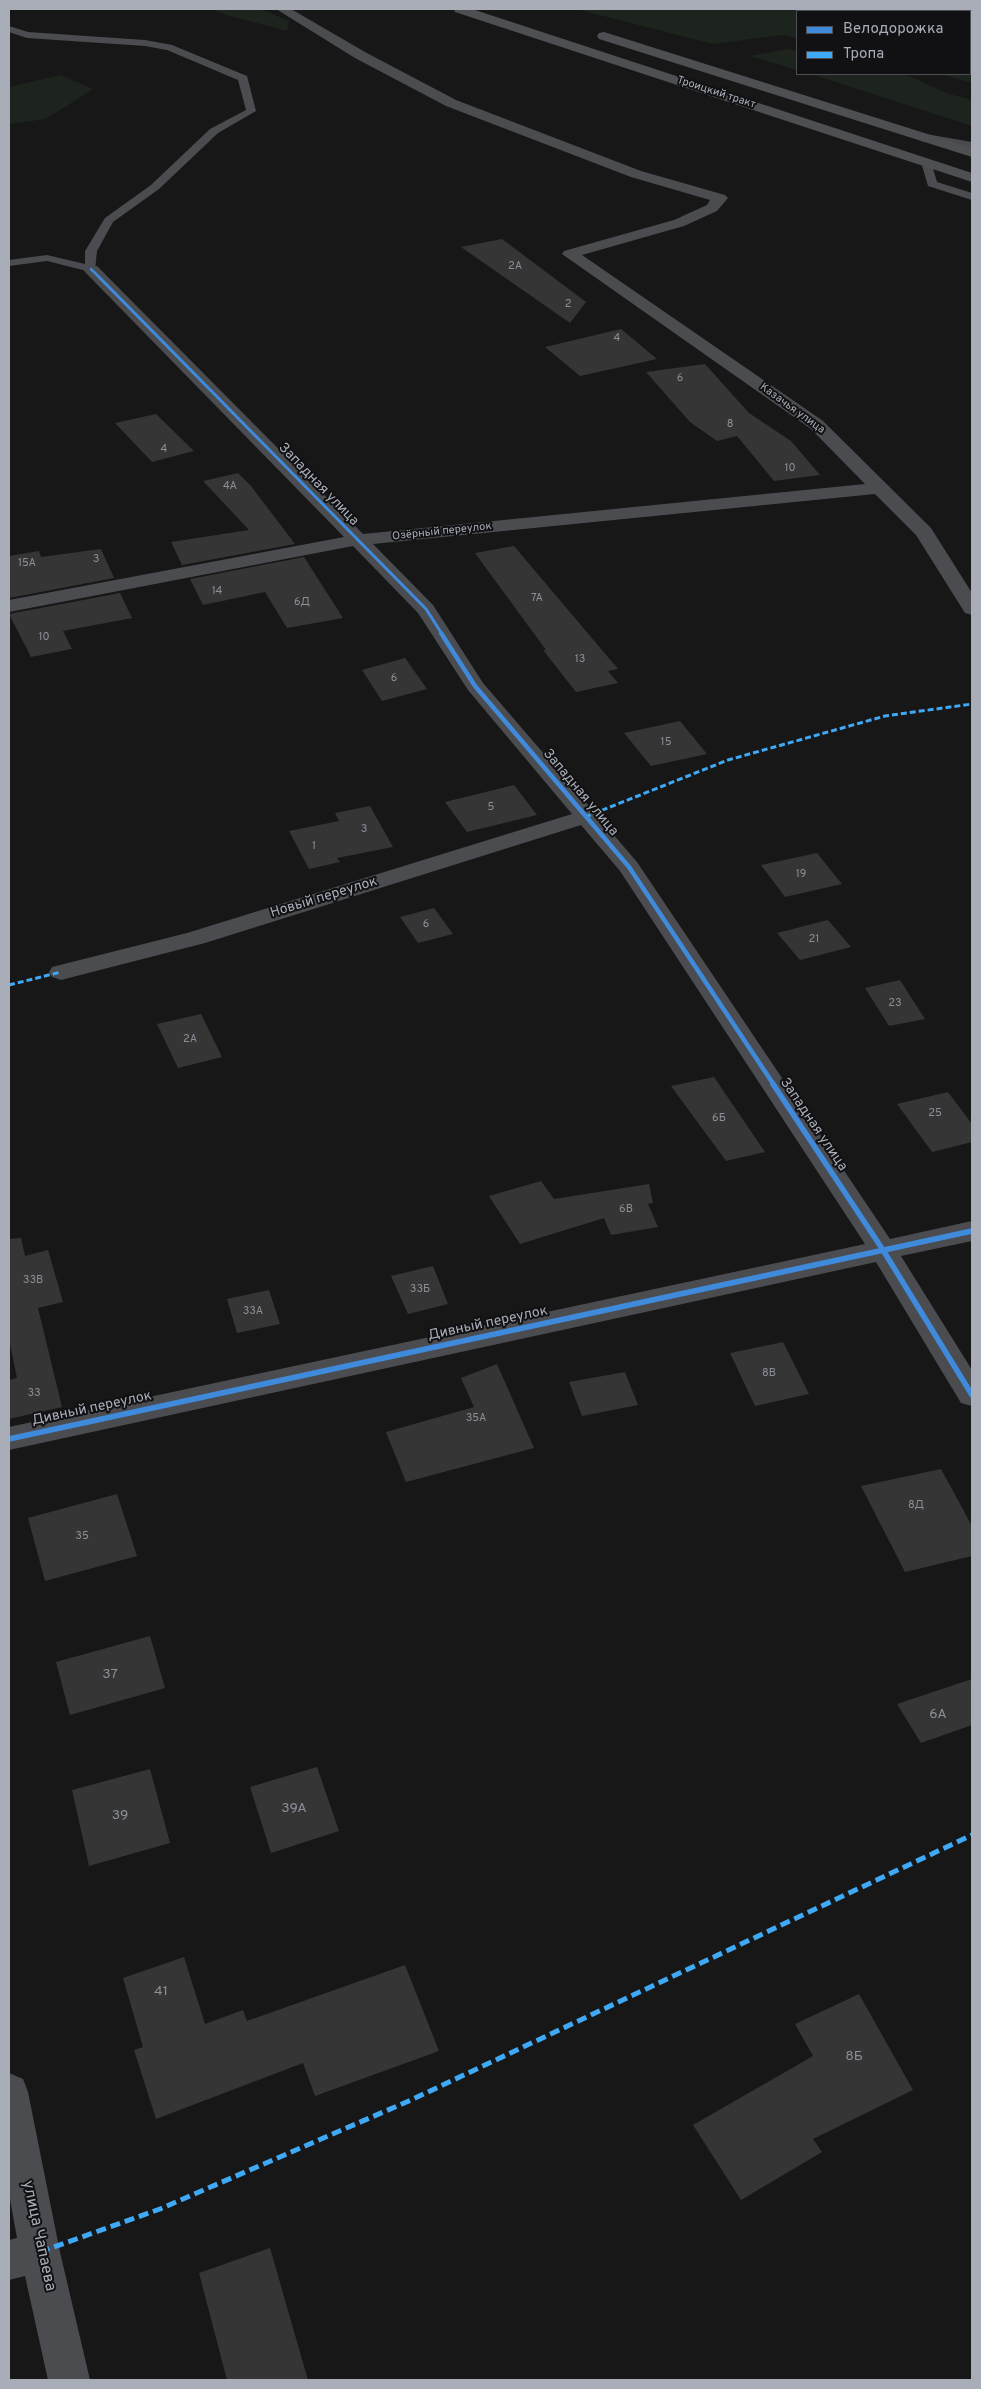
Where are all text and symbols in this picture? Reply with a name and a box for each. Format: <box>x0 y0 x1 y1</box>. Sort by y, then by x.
legend <box>796 10 971 75</box>
text: Велодорожка <box>843 20 943 39</box>
text: Тропа <box>843 45 884 64</box>
street label: Троицкий тракт <box>675 74 757 112</box>
house number: 2А <box>508 260 522 274</box>
house number: 2 <box>565 298 571 312</box>
house number: 4 <box>614 332 620 346</box>
house number: 6 <box>677 372 683 386</box>
street label: Казачья улица <box>757 381 827 437</box>
house number: 8 <box>727 418 733 432</box>
street label: Западная улица <box>274 440 362 530</box>
house number: 4 <box>161 443 167 457</box>
house number: 10 <box>784 462 796 476</box>
house number: 4А <box>223 480 237 494</box>
street label: Озёрный переулок <box>392 520 492 544</box>
house number: 3 <box>93 553 99 567</box>
house number: 15А <box>18 557 36 571</box>
house number: 14 <box>212 585 222 599</box>
house number: 7А <box>531 592 543 606</box>
house number: 6Д <box>294 596 310 610</box>
house number: 10 <box>38 631 50 645</box>
house number: 13 <box>575 653 585 667</box>
house number: 6 <box>391 672 397 686</box>
house number: 15 <box>661 736 671 750</box>
street label: Западная улица <box>539 746 621 840</box>
house number: 5 <box>488 801 494 815</box>
house number: 3 <box>361 823 367 837</box>
house number: 1 <box>312 840 316 854</box>
house number: 19 <box>796 868 806 882</box>
street label: Новый переулок <box>268 874 380 922</box>
house number: 6 <box>423 918 429 932</box>
house number: 21 <box>809 933 819 947</box>
house number: 23 <box>888 997 902 1011</box>
house number: 2А <box>183 1033 197 1047</box>
street label: Западная улица <box>776 1075 850 1175</box>
house number: 25 <box>928 1107 942 1121</box>
house number: 6Б <box>712 1112 726 1126</box>
house number: 6В <box>619 1203 633 1217</box>
house number: 33В <box>23 1274 43 1288</box>
house number: 33Б <box>410 1283 430 1297</box>
street label: Дивный переулок <box>426 1303 550 1345</box>
house number: 33А <box>243 1305 263 1319</box>
house number: 8В <box>762 1367 776 1381</box>
house number: 33 <box>27 1387 41 1401</box>
street label: Дивный переулок <box>30 1388 154 1430</box>
house number: 35А <box>466 1412 486 1426</box>
house number: 8Д <box>908 1499 924 1513</box>
house number: 35 <box>75 1530 89 1544</box>
house number: 37 <box>102 1667 118 1683</box>
house number: 6А <box>929 1707 947 1723</box>
house number: 39А <box>281 1801 307 1817</box>
house number: 39 <box>112 1808 128 1824</box>
house number: 41 <box>154 1984 168 2000</box>
house number: 8Б <box>845 2049 863 2065</box>
street label: улица Чапаева <box>17 2179 59 2293</box>

